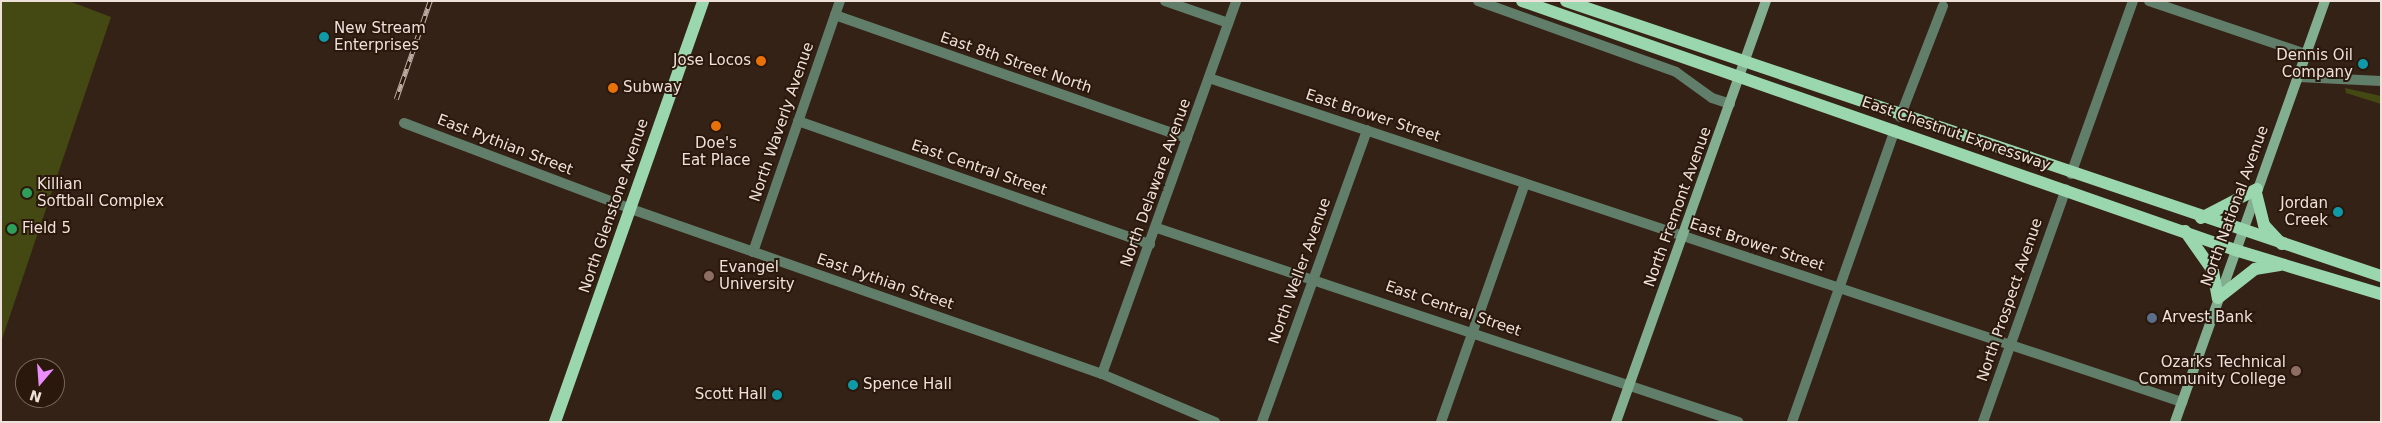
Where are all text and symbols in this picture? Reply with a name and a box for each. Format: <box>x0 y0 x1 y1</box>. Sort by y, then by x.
place label: New Stream Enterprises <box>334 19 426 54</box>
street label: East 8th Street North <box>938 29 1094 97</box>
marker: New Stream Enterprises <box>318 31 330 43</box>
street label: North Waverly Avenue <box>746 40 818 204</box>
place label: Dennis Oil Company <box>2276 46 2353 81</box>
place label: Jose Locos <box>673 52 751 70</box>
marker: Jose Locos <box>755 55 767 67</box>
marker: Dennis Oil Company <box>2357 58 2369 70</box>
place label: Subway <box>623 79 682 97</box>
marker: Subway <box>607 82 619 94</box>
street label: East Brower Street <box>1303 86 1443 146</box>
street label: East Chestnut Expressway <box>1859 93 2053 175</box>
street label: North Delaware Avenue <box>1117 96 1195 270</box>
street label: East Pythian Street <box>435 111 575 179</box>
street label: North Glenstone Avenue <box>576 116 652 296</box>
marker: Doe's Eat Place <box>710 120 722 132</box>
street label: North National Avenue <box>2198 123 2272 289</box>
street label: North Fremont Avenue <box>1641 125 1715 289</box>
place label: Doe's Eat Place <box>681 134 751 169</box>
street label: East Central Street <box>909 136 1049 200</box>
place label: Killian Softball Complex <box>37 175 164 210</box>
marker: Killian Softball Complex <box>21 187 33 199</box>
place label: Jordan Creek <box>2280 194 2328 229</box>
street label: North Weller Avenue <box>1265 196 1335 346</box>
marker: Jordan Creek <box>2332 206 2344 218</box>
street label: East Brower Street <box>1687 215 1827 275</box>
street label: North Prospect Avenue <box>1974 216 2046 384</box>
place label: Field 5 <box>22 220 71 238</box>
marker: Field 5 <box>6 223 18 235</box>
street label: East Pythian Street <box>814 250 956 314</box>
place label: Evangel University <box>719 258 795 293</box>
marker: Evangel University <box>703 270 715 282</box>
street label: East Central Street <box>1383 277 1523 341</box>
place label: Arvest Bank <box>2162 309 2253 327</box>
marker: Arvest Bank <box>2146 312 2158 324</box>
place label: Ozarks Technical Community College <box>2138 353 2286 388</box>
north arrow <box>15 358 65 408</box>
marker: Ozarks Technical Community College <box>2290 365 2302 377</box>
place label: Spence Hall <box>863 376 952 394</box>
marker: Spence Hall <box>847 379 859 391</box>
place label: Scott Hall <box>695 386 767 404</box>
text: N <box>28 387 44 406</box>
marker: Scott Hall <box>771 389 783 401</box>

